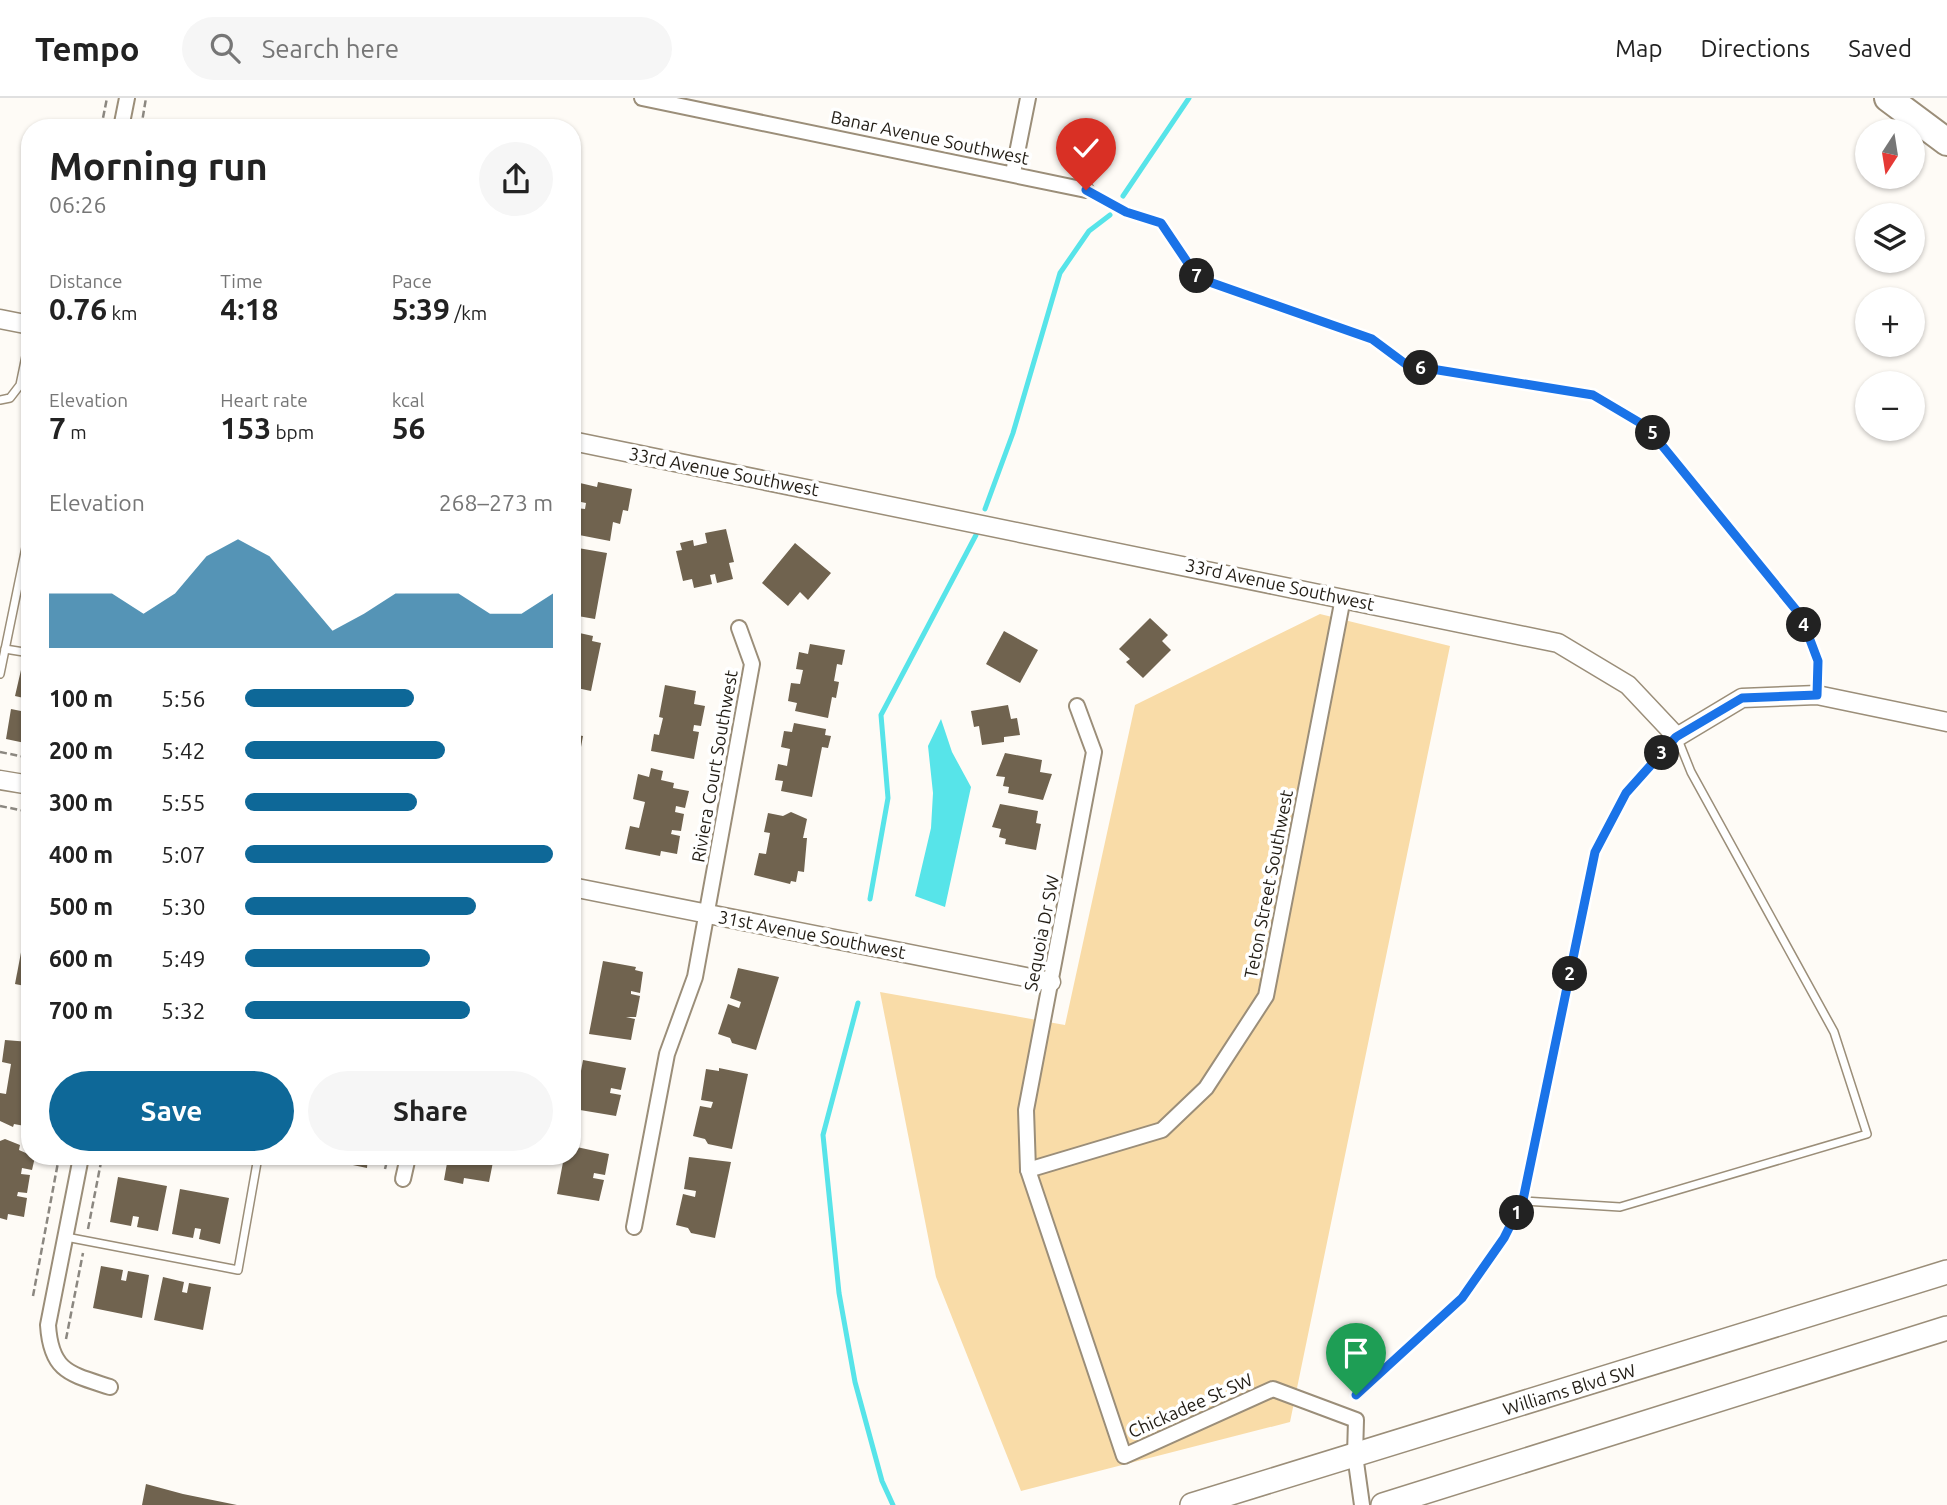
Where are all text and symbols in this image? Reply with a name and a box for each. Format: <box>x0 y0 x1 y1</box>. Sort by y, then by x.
search box <box>182 17 672 80</box>
icon: search <box>206 29 244 67</box>
text: Tempo <box>35 30 140 67</box>
text: Search here <box>262 34 399 63</box>
text: Map <box>1615 35 1662 62</box>
text: Directions <box>1700 35 1810 62</box>
text: Saved <box>1848 35 1912 62</box>
street label: Banar Avenue Southwest <box>829 106 1031 168</box>
pin <box>1056 118 1116 190</box>
north arrow <box>1855 119 1925 189</box>
map controls <box>1855 119 1925 441</box>
icon: check <box>1067 129 1105 167</box>
button: share <box>479 142 553 216</box>
text: Morning run <box>49 145 268 187</box>
text: 06:26 <box>49 192 107 217</box>
button: layers <box>1855 203 1925 273</box>
pin: 7 <box>1180 258 1214 294</box>
text: 7 <box>1191 264 1202 286</box>
text: Distance <box>49 270 123 292</box>
text: Time <box>220 270 263 292</box>
text: Pace <box>392 270 432 292</box>
button: + <box>1855 287 1925 357</box>
text: 0.76 <box>49 292 107 326</box>
text: 4:18 <box>220 292 278 326</box>
text: 5:39 <box>392 292 450 326</box>
text: km <box>107 302 137 324</box>
text: /km <box>450 302 487 324</box>
pin: 6 <box>1404 350 1438 386</box>
text: 6 <box>1415 356 1426 378</box>
button: − <box>1855 371 1925 441</box>
text: Elevation <box>49 389 128 411</box>
text: Heart rate <box>220 389 308 411</box>
text: kcal <box>392 389 424 411</box>
text: 7 <box>49 411 66 445</box>
text: 153 <box>220 411 271 445</box>
text: 56 <box>392 411 426 445</box>
pin: 5 <box>1636 416 1670 450</box>
text: m <box>66 421 87 443</box>
text: bpm <box>271 421 314 443</box>
text: 5 <box>1647 421 1658 443</box>
street label: 33rd Avenue Southwest <box>627 443 821 499</box>
text: Elevation <box>49 490 145 515</box>
text: 268–273 m <box>439 490 553 515</box>
street label: 33rd Avenue Southwest <box>1184 554 1376 614</box>
pin: 4 <box>1786 608 1822 642</box>
text: 4 <box>1798 613 1809 635</box>
street label: Riviera Court Southwest <box>687 668 741 864</box>
text: 100 m <box>49 686 113 711</box>
text: 5:56 <box>161 686 206 711</box>
pin: 3 <box>1644 736 1680 770</box>
text: 200 m <box>49 738 113 763</box>
text: 5:42 <box>161 738 206 763</box>
text: 3 <box>1656 741 1667 763</box>
street label: Teton Street Southwest <box>1240 788 1296 980</box>
text: 300 m <box>49 790 113 815</box>
text: 5:55 <box>161 790 206 815</box>
text: 400 m <box>49 842 113 867</box>
text: 5:07 <box>161 842 206 867</box>
street label: Sequoia Dr SW <box>1020 873 1062 993</box>
text: 500 m <box>49 894 113 919</box>
text: 5:30 <box>161 894 206 919</box>
street label: 31st Avenue Southwest <box>717 906 907 962</box>
text: 600 m <box>49 946 113 971</box>
text: 5:49 <box>161 946 206 971</box>
pin: 2 <box>1552 956 1588 992</box>
text: 2 <box>1564 962 1575 984</box>
text: 700 m <box>49 998 113 1023</box>
text: 5:32 <box>161 998 206 1023</box>
button: Save <box>49 1071 294 1151</box>
button: Share <box>308 1071 553 1151</box>
pin: 1 <box>1500 1196 1534 1230</box>
text: 1 <box>1511 1201 1522 1223</box>
pin <box>1326 1323 1386 1395</box>
icon: arrive <box>1337 1334 1375 1372</box>
street label: Williams Blvd SW <box>1500 1359 1638 1419</box>
street label: Chickadee St SW <box>1125 1369 1255 1441</box>

